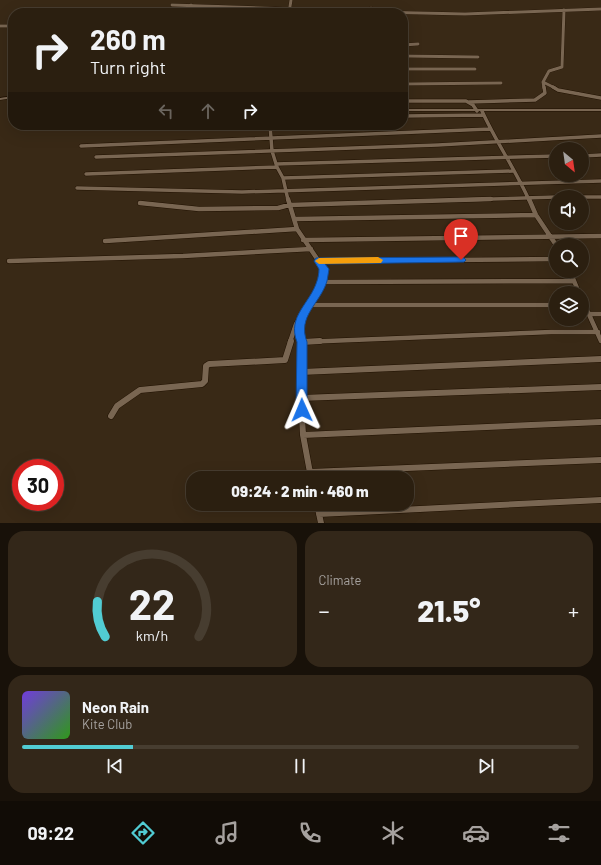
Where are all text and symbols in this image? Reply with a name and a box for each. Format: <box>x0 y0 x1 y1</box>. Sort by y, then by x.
text: 260 m <box>90 22 166 56</box>
icon: right <box>24 24 76 76</box>
text: Turn right <box>90 56 166 78</box>
icon: left <box>155 100 177 122</box>
icon: ahead <box>197 100 219 122</box>
icon: right <box>239 100 261 122</box>
north arrow <box>549 142 589 182</box>
map controls <box>549 142 589 326</box>
button: sound <box>549 190 589 230</box>
pin <box>444 219 478 260</box>
icon: arrive <box>450 225 472 247</box>
button: search <box>549 238 589 278</box>
button: layers <box>549 286 589 326</box>
position arrow <box>281 389 323 431</box>
speed limit sign: 30 <box>12 459 64 511</box>
text: 09:24 · 2 min · 460 m <box>231 482 369 500</box>
text: Climate <box>319 572 362 588</box>
text: 22 <box>129 578 176 628</box>
text: 21.5° <box>417 592 480 628</box>
text: − <box>319 597 330 623</box>
text: + <box>568 597 579 623</box>
text: km/h <box>136 627 168 644</box>
text: Neon Rain <box>82 698 149 716</box>
text: Kite Club <box>82 716 132 732</box>
icon: previous <box>104 755 126 777</box>
icon: pause <box>289 755 311 777</box>
icon: next <box>475 755 497 777</box>
icon: directions <box>129 819 157 847</box>
icon: music <box>213 819 241 847</box>
icon: phone <box>296 819 324 847</box>
icon: climate <box>379 819 407 847</box>
icon: car <box>462 819 490 847</box>
icon: filters <box>545 819 573 847</box>
text: 09:22 <box>28 822 74 844</box>

